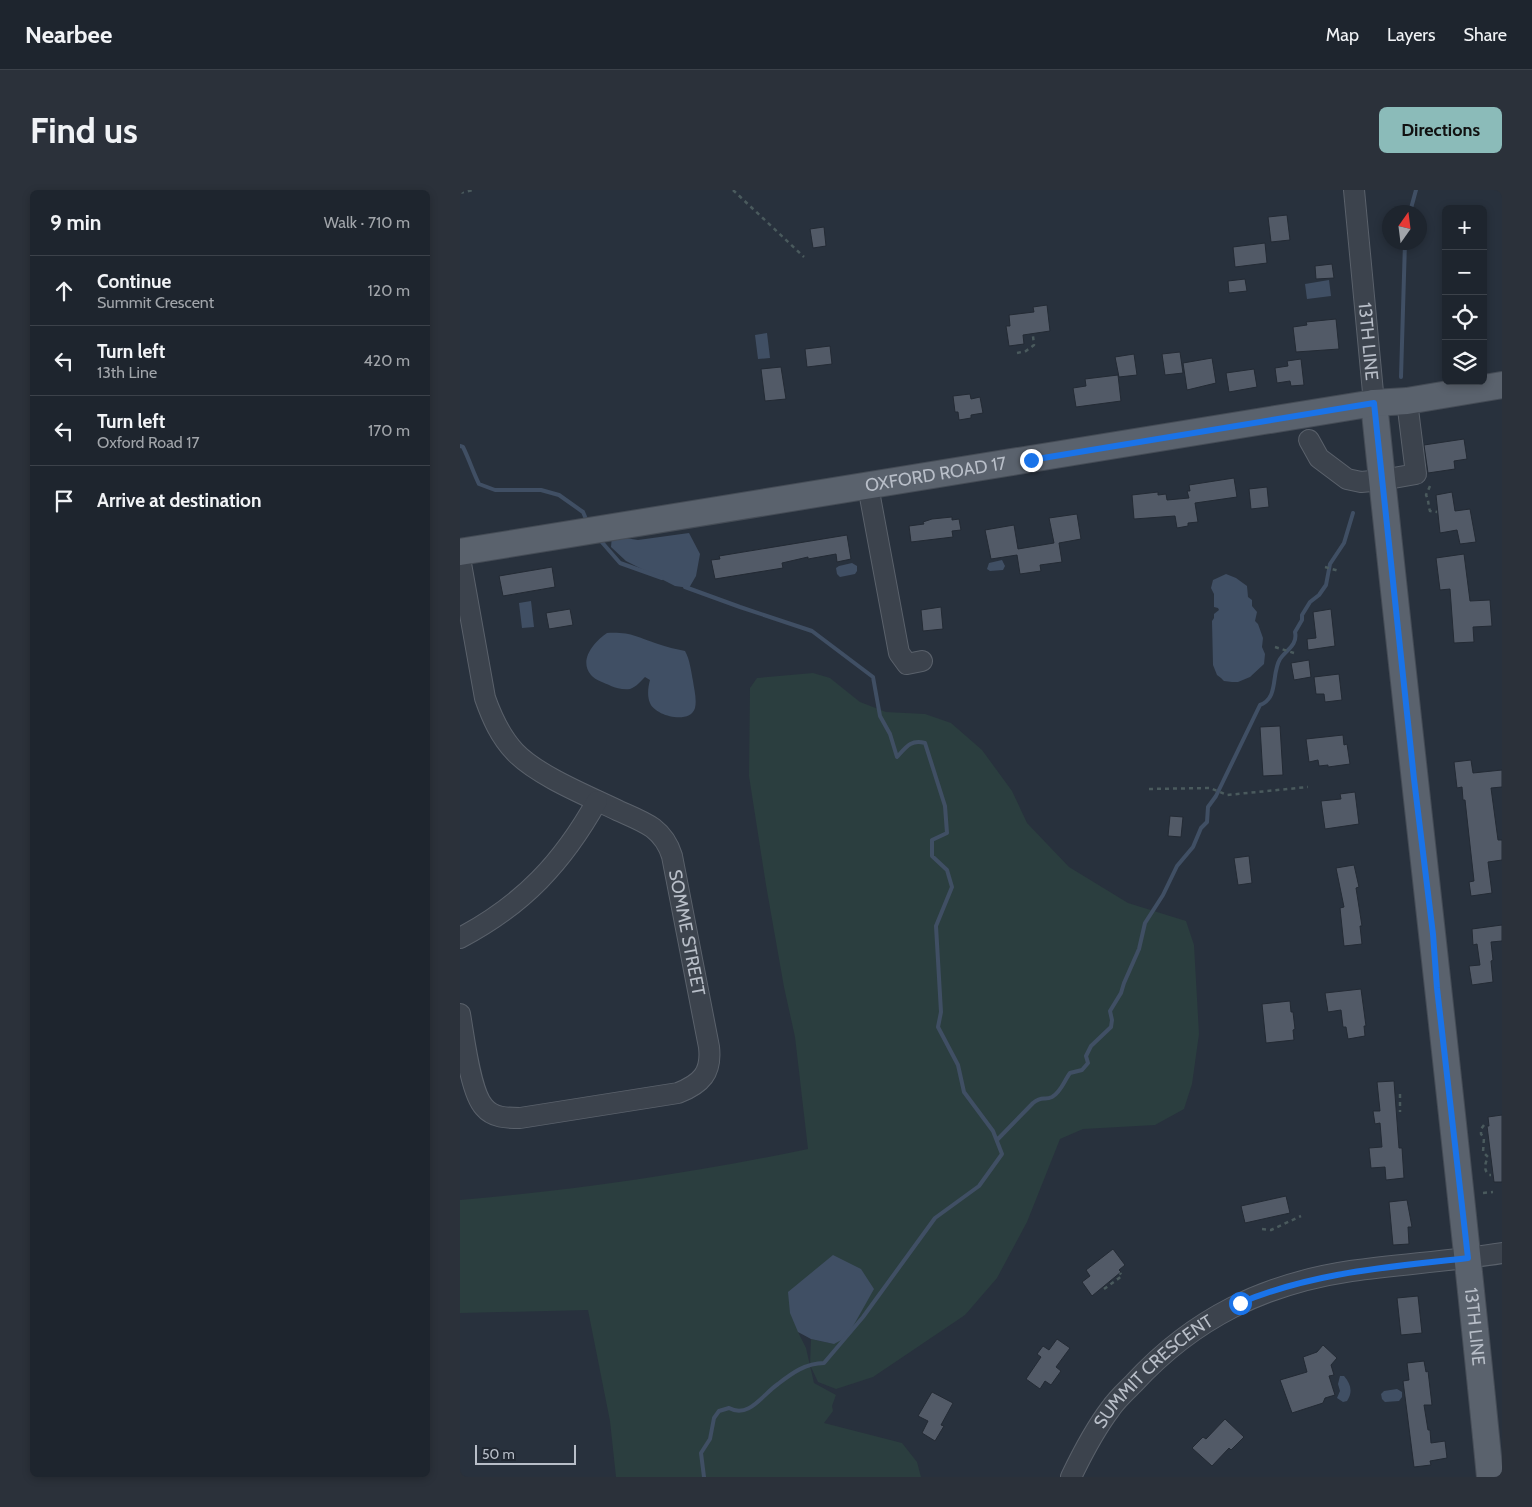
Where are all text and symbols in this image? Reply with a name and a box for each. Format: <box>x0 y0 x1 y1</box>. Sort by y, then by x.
text: Nearbee <box>25 20 112 49</box>
text: Map <box>1326 24 1359 46</box>
text: Layers <box>1387 24 1436 46</box>
text: Share <box>1464 24 1507 46</box>
button: Directions <box>1379 107 1502 153</box>
text: Find us <box>30 109 138 152</box>
north arrow <box>1382 205 1427 250</box>
map controls <box>1442 205 1487 385</box>
button: + <box>1442 205 1487 250</box>
text: 9 min <box>50 210 101 235</box>
text: Walk · 710 m <box>324 213 410 232</box>
button: − <box>1442 250 1487 295</box>
text: Continue <box>97 270 171 293</box>
icon: ahead <box>50 277 78 305</box>
text: 120 m <box>368 281 410 300</box>
text: Summit Crescent <box>97 293 214 312</box>
button: locate <box>1442 295 1487 340</box>
street label: 13TH LINE <box>1354 301 1383 381</box>
text: Turn left <box>97 340 165 363</box>
button: layers <box>1442 340 1487 385</box>
icon: left <box>50 347 78 375</box>
text: 420 m <box>364 351 410 370</box>
text: 13th Line <box>97 363 157 382</box>
text: Turn left <box>97 410 165 433</box>
icon: left <box>50 417 78 445</box>
text: 170 m <box>368 421 410 440</box>
text: Oxford Road 17 <box>97 433 200 452</box>
route end <box>1020 449 1043 472</box>
street label: OXFORD ROAD 17 <box>863 452 1008 497</box>
icon: arrive <box>50 487 78 515</box>
text: Arrive at destination <box>97 489 261 512</box>
street label: SOMME STREET <box>664 868 710 998</box>
street label: 13TH LINE <box>1460 1286 1490 1367</box>
route start <box>1229 1292 1252 1315</box>
street label: SUMMIT CRESCENT <box>1089 1310 1217 1432</box>
scale bar <box>475 1442 576 1465</box>
text: 50 m <box>482 1445 515 1463</box>

